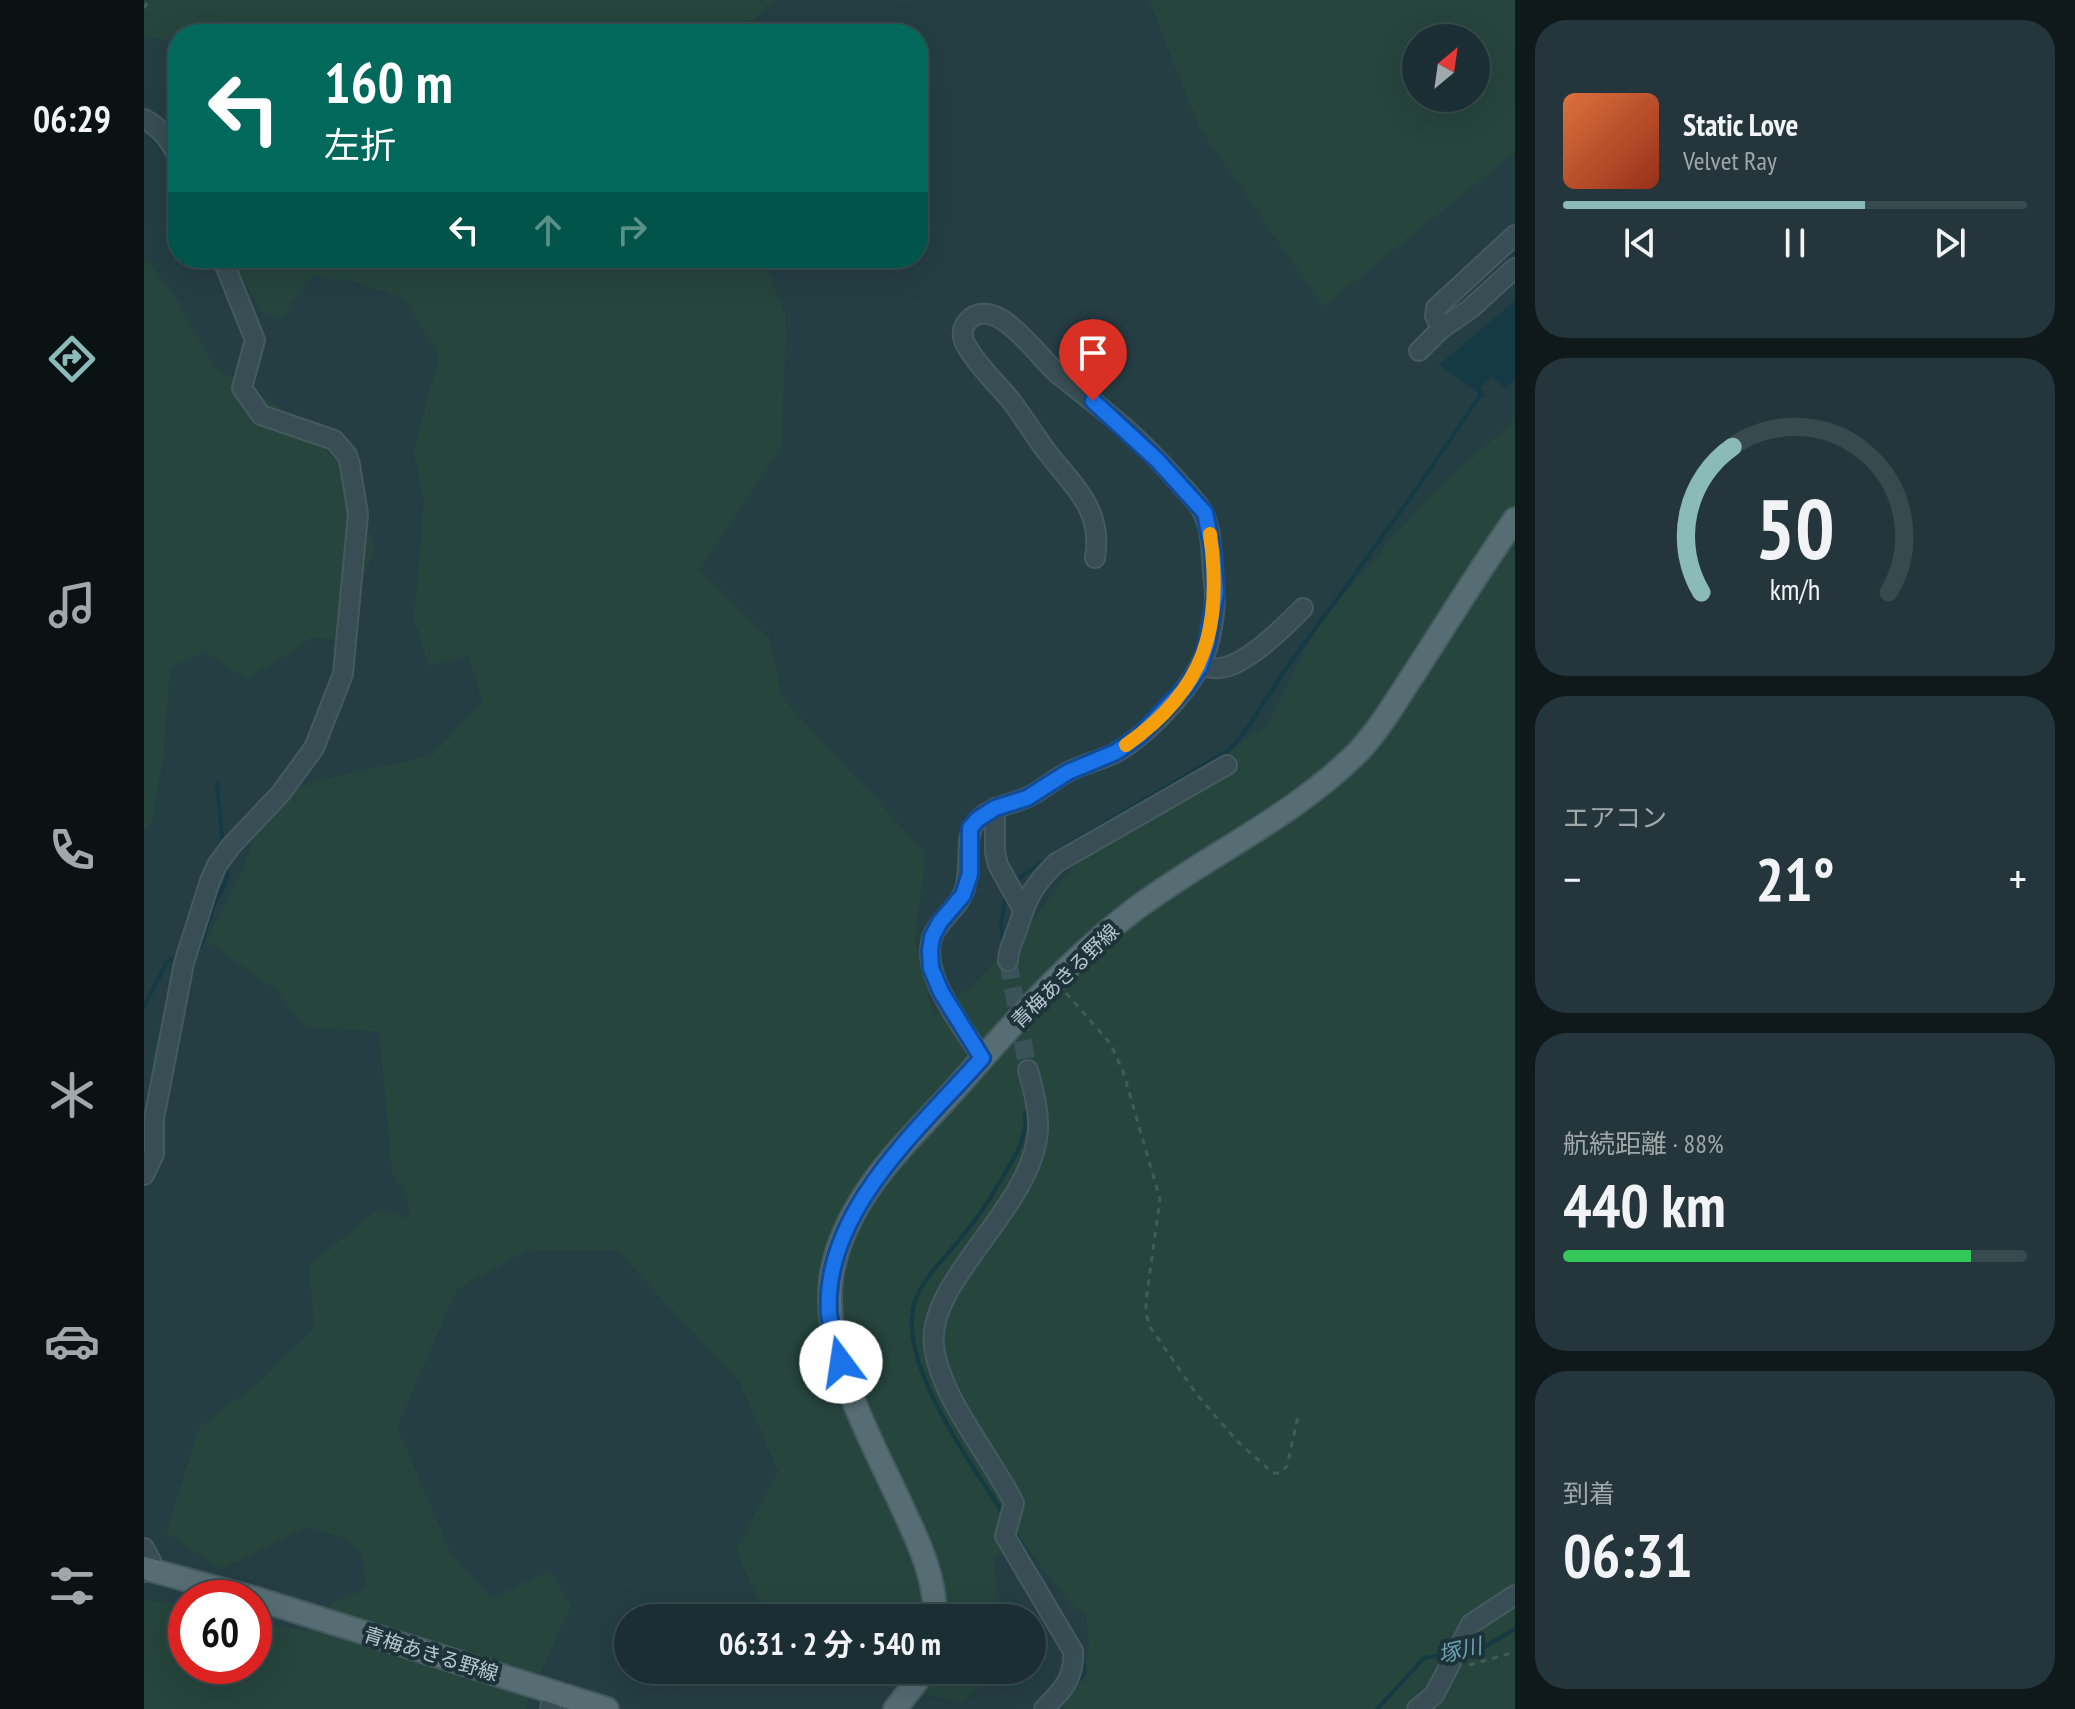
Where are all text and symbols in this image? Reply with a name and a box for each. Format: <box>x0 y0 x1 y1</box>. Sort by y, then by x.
north arrow <box>1402 24 1490 112</box>
map controls <box>1402 24 1490 112</box>
text: 160 m <box>324 46 453 118</box>
icon: left <box>192 56 296 160</box>
text: 06:29 <box>33 95 111 142</box>
text: Static Love <box>1683 105 1798 144</box>
text: 左折 <box>324 121 396 168</box>
text: Velvet Ray <box>1683 144 1777 177</box>
icon: left <box>442 208 486 252</box>
icon: ahead <box>526 208 570 252</box>
icon: right <box>610 208 654 252</box>
icon: previous <box>1618 221 1662 265</box>
icon: pause <box>1773 221 1817 265</box>
icon: next <box>1928 221 1972 265</box>
pin <box>1059 319 1127 401</box>
icon: directions <box>44 331 100 387</box>
icon: arrive <box>1071 331 1115 375</box>
text: 50 <box>1755 473 1835 581</box>
text: km/h <box>1770 571 1820 608</box>
icon: music <box>44 577 100 633</box>
text: エアコン <box>1563 801 1667 834</box>
icon: phone <box>44 822 100 878</box>
text: 21° <box>1755 840 1835 918</box>
text: − <box>1563 850 1581 907</box>
text: + <box>2009 850 2027 907</box>
street label: 青梅あきる野線 <box>1006 918 1124 1034</box>
icon: climate <box>44 1067 100 1123</box>
text: 航続距離 · 88% <box>1563 1127 1724 1160</box>
text: 440 km <box>1563 1166 1726 1244</box>
icon: car <box>44 1313 100 1369</box>
position arrow <box>799 1320 883 1404</box>
text: 到着 <box>1563 1477 1615 1510</box>
text: 06:31 <box>1563 1516 1693 1594</box>
icon: filters <box>44 1558 100 1614</box>
speed limit sign: 60 <box>168 1580 272 1684</box>
street label: 青梅あきる野線 <box>360 1621 502 1687</box>
text: 06:31 · 2 分 · 540 m <box>719 1624 941 1663</box>
water label: 塚川 <box>1435 1631 1487 1669</box>

